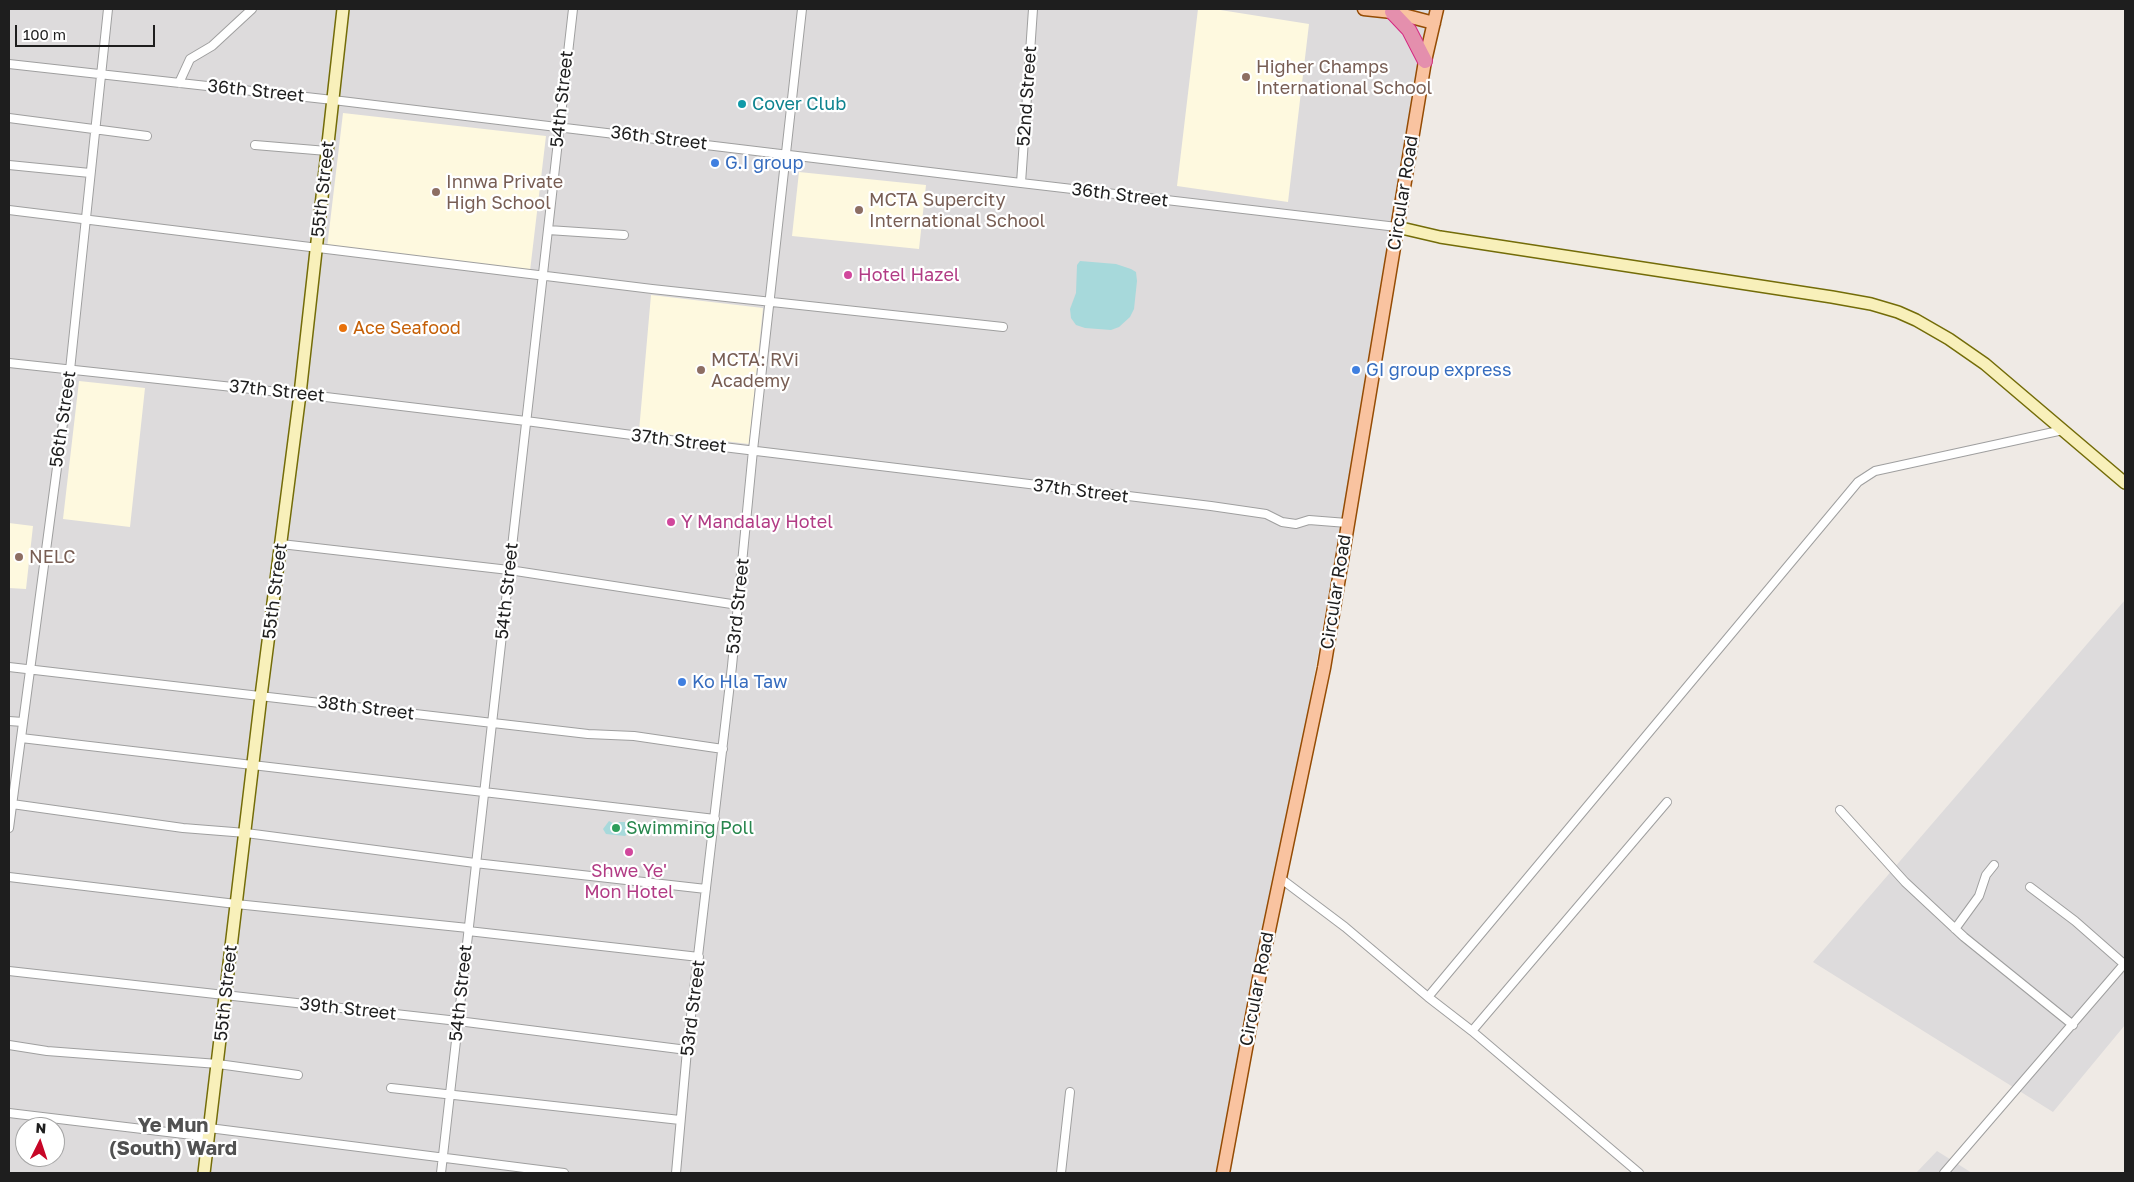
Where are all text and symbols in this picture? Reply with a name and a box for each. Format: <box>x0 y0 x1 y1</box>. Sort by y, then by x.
scale bar <box>18 15 158 47</box>
text: 100 m <box>23 25 66 43</box>
street label: 52nd Street <box>1013 45 1041 147</box>
street label: 54th Street <box>546 49 578 149</box>
place label: Higher Champs International School <box>1256 56 1432 98</box>
marker: Higher Champs International School <box>1240 71 1252 83</box>
street label: 36th Street <box>206 75 306 107</box>
place label: Cover Club <box>752 93 846 115</box>
marker: Cover Club <box>736 98 748 110</box>
street label: 36th Street <box>609 121 709 155</box>
street label: Circular Road <box>1383 134 1423 252</box>
street label: 55th Street <box>307 140 339 238</box>
place label: G.I group <box>725 152 804 174</box>
marker: G.I group <box>709 157 721 169</box>
place label: Innwa Private High School <box>446 171 563 213</box>
street label: 36th Street <box>1070 178 1170 212</box>
marker: Innwa Private High School <box>430 186 442 198</box>
place label: MCTA Supercity International School <box>869 189 1045 232</box>
marker: MCTA Supercity International School <box>853 204 865 216</box>
place label: Hotel Hazel <box>858 264 960 286</box>
marker: Hotel Hazel <box>842 269 854 281</box>
place label: Ace Seafood <box>353 317 461 339</box>
marker: Ace Seafood <box>337 322 349 334</box>
place label: MCTA: RVi Academy <box>711 349 799 392</box>
place label: GI group express <box>1366 359 1511 381</box>
marker: MCTA: RVi Academy <box>695 364 707 376</box>
marker: GI group express <box>1350 364 1362 376</box>
street label: 56th Street <box>46 369 80 469</box>
street label: 37th Street <box>228 375 326 407</box>
street label: 37th Street <box>630 424 728 458</box>
street label: 37th Street <box>1032 474 1130 508</box>
place label: Y Mandalay Hotel <box>681 511 833 533</box>
marker: Y Mandalay Hotel <box>665 516 677 528</box>
street label: Circular Road <box>1316 533 1356 651</box>
street label: 54th Street <box>491 541 523 641</box>
street label: 55th Street <box>258 542 292 640</box>
place label: NELC <box>29 546 75 568</box>
marker: NELC <box>13 551 25 563</box>
street label: 53rd Street <box>722 557 754 655</box>
place label: Ko Hla Taw <box>692 671 788 693</box>
marker: Ko Hla Taw <box>676 676 688 688</box>
street label: 38th Street <box>316 691 416 725</box>
place label: Swimming Poll <box>626 817 754 839</box>
marker: Swimming Poll <box>610 822 622 834</box>
marker: Shwe Ye' Mon Hotel <box>623 846 635 858</box>
place label: Shwe Ye' Mon Hotel <box>584 860 674 902</box>
street label: Circular Road <box>1235 930 1279 1048</box>
street label: 54th Street <box>445 943 477 1043</box>
street label: 55th Street <box>210 944 242 1042</box>
street label: 53rd Street <box>676 959 710 1057</box>
street label: 39th Street <box>298 993 398 1025</box>
district label: Ye Mun (South) Ward <box>109 1114 237 1161</box>
north arrow <box>15 1117 65 1167</box>
text: N <box>35 1119 47 1136</box>

